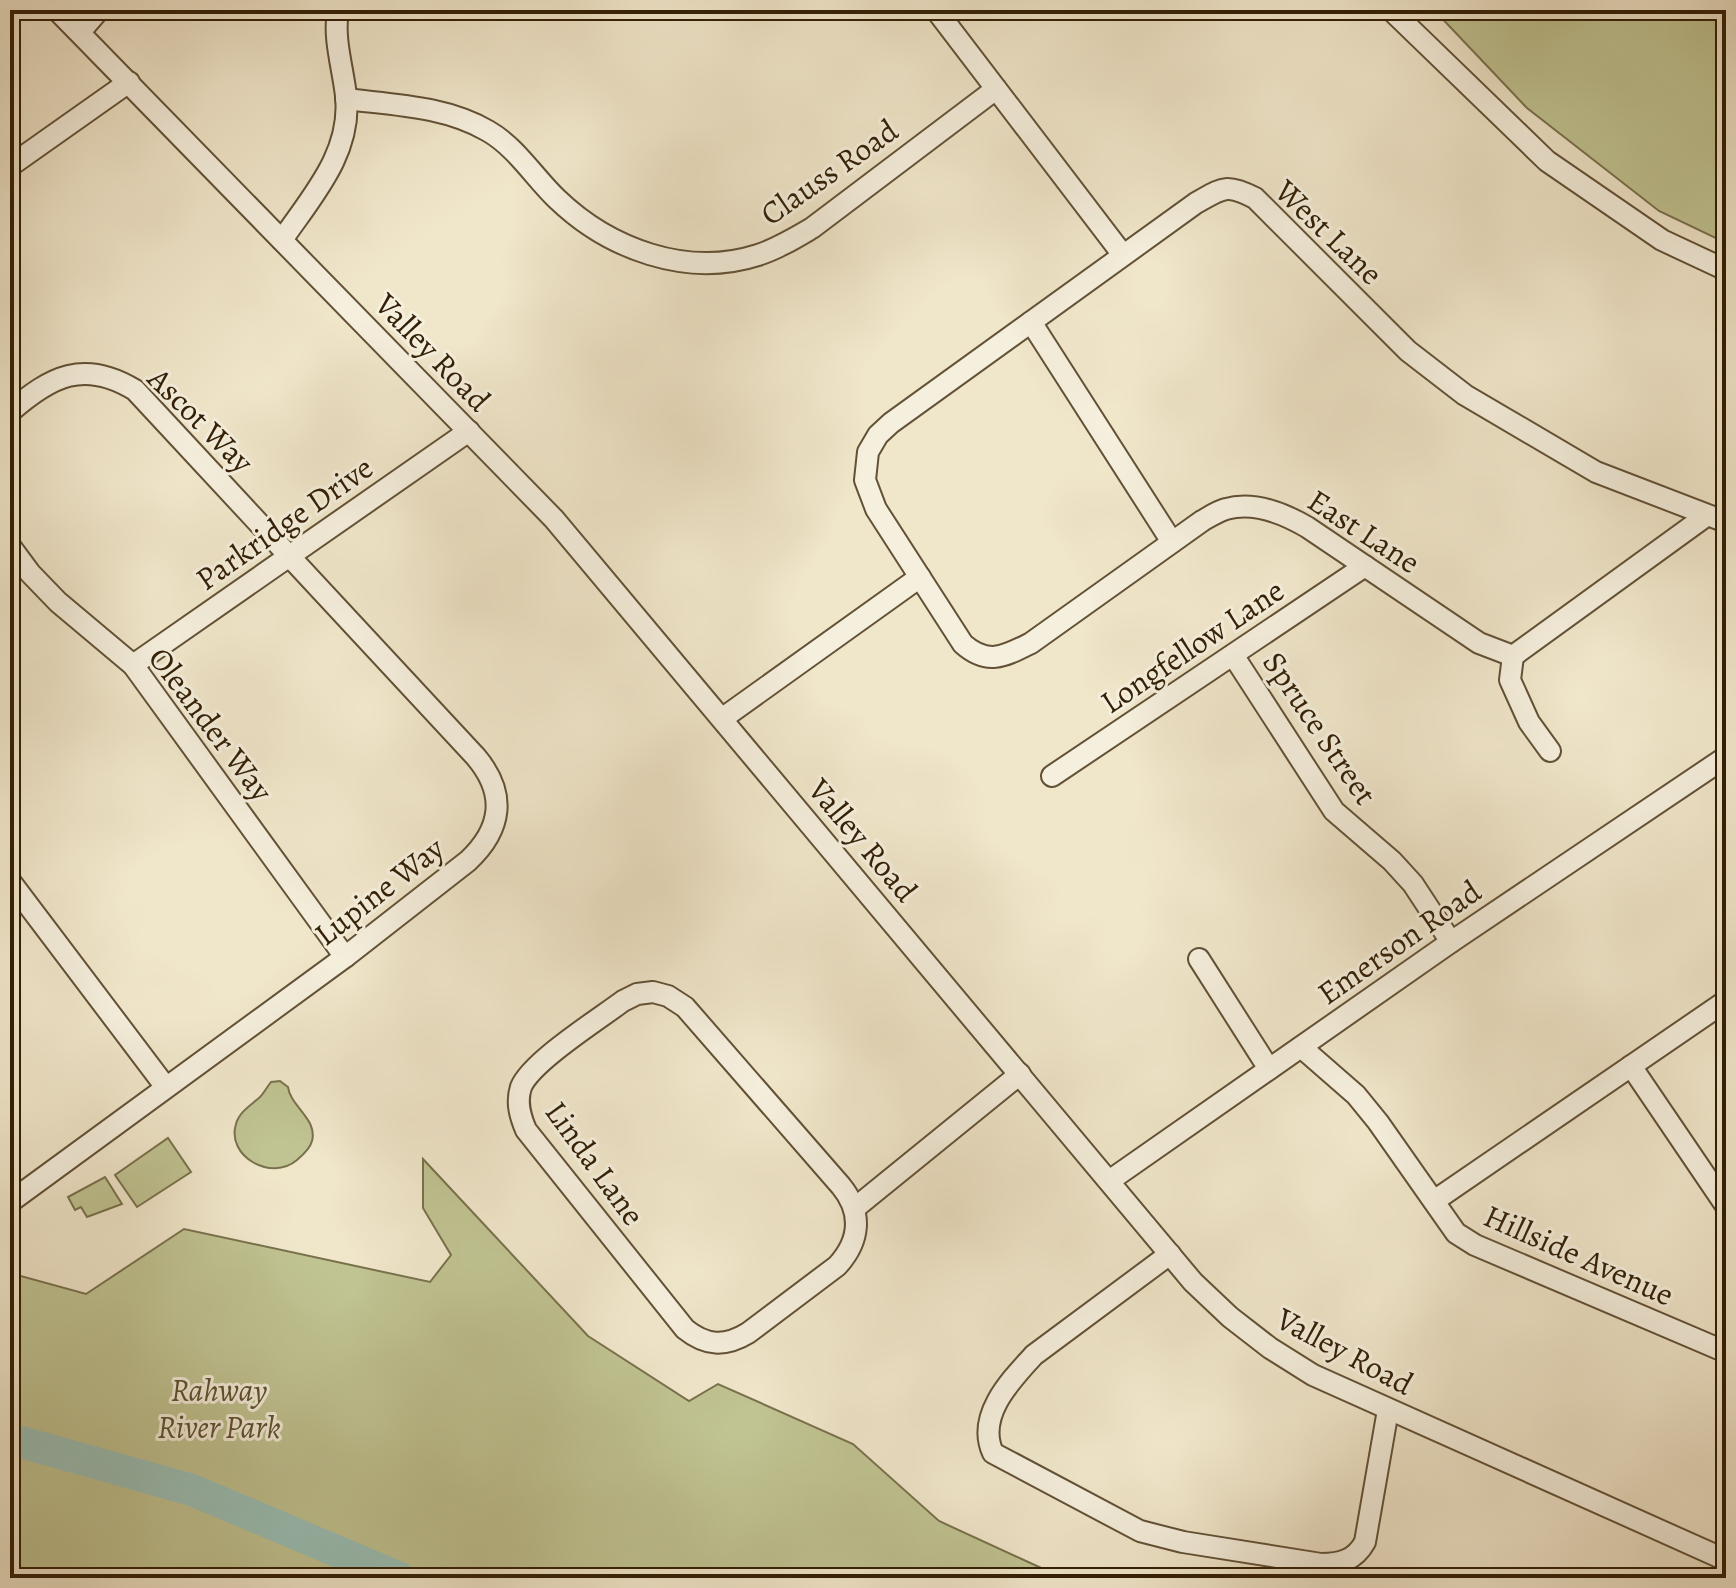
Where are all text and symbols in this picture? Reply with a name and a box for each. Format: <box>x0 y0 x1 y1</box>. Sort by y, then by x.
street label: Clauss Road <box>751 108 907 236</box>
street label: West Lane <box>1265 169 1393 295</box>
street label: Valley Road <box>365 282 501 421</box>
street label: Ascot Way <box>138 357 264 483</box>
street label: Parkridge Drive <box>187 446 381 600</box>
street label: East Lane <box>1299 478 1429 584</box>
street label: Longfellow Lane <box>1092 568 1292 724</box>
street label: Oleander Way <box>138 638 284 811</box>
street label: Spruce Street <box>1253 643 1387 813</box>
street label: Valley Road <box>798 768 928 912</box>
street label: Lupine Way <box>305 826 454 956</box>
street label: Emerson Road <box>1308 869 1490 1015</box>
street label: Linda Lane <box>535 1092 655 1234</box>
street label: Hillside Avenue <box>1477 1194 1681 1316</box>
street label: Valley Road <box>1268 1296 1422 1406</box>
park label: Rahway River Park <box>157 1368 281 1449</box>

